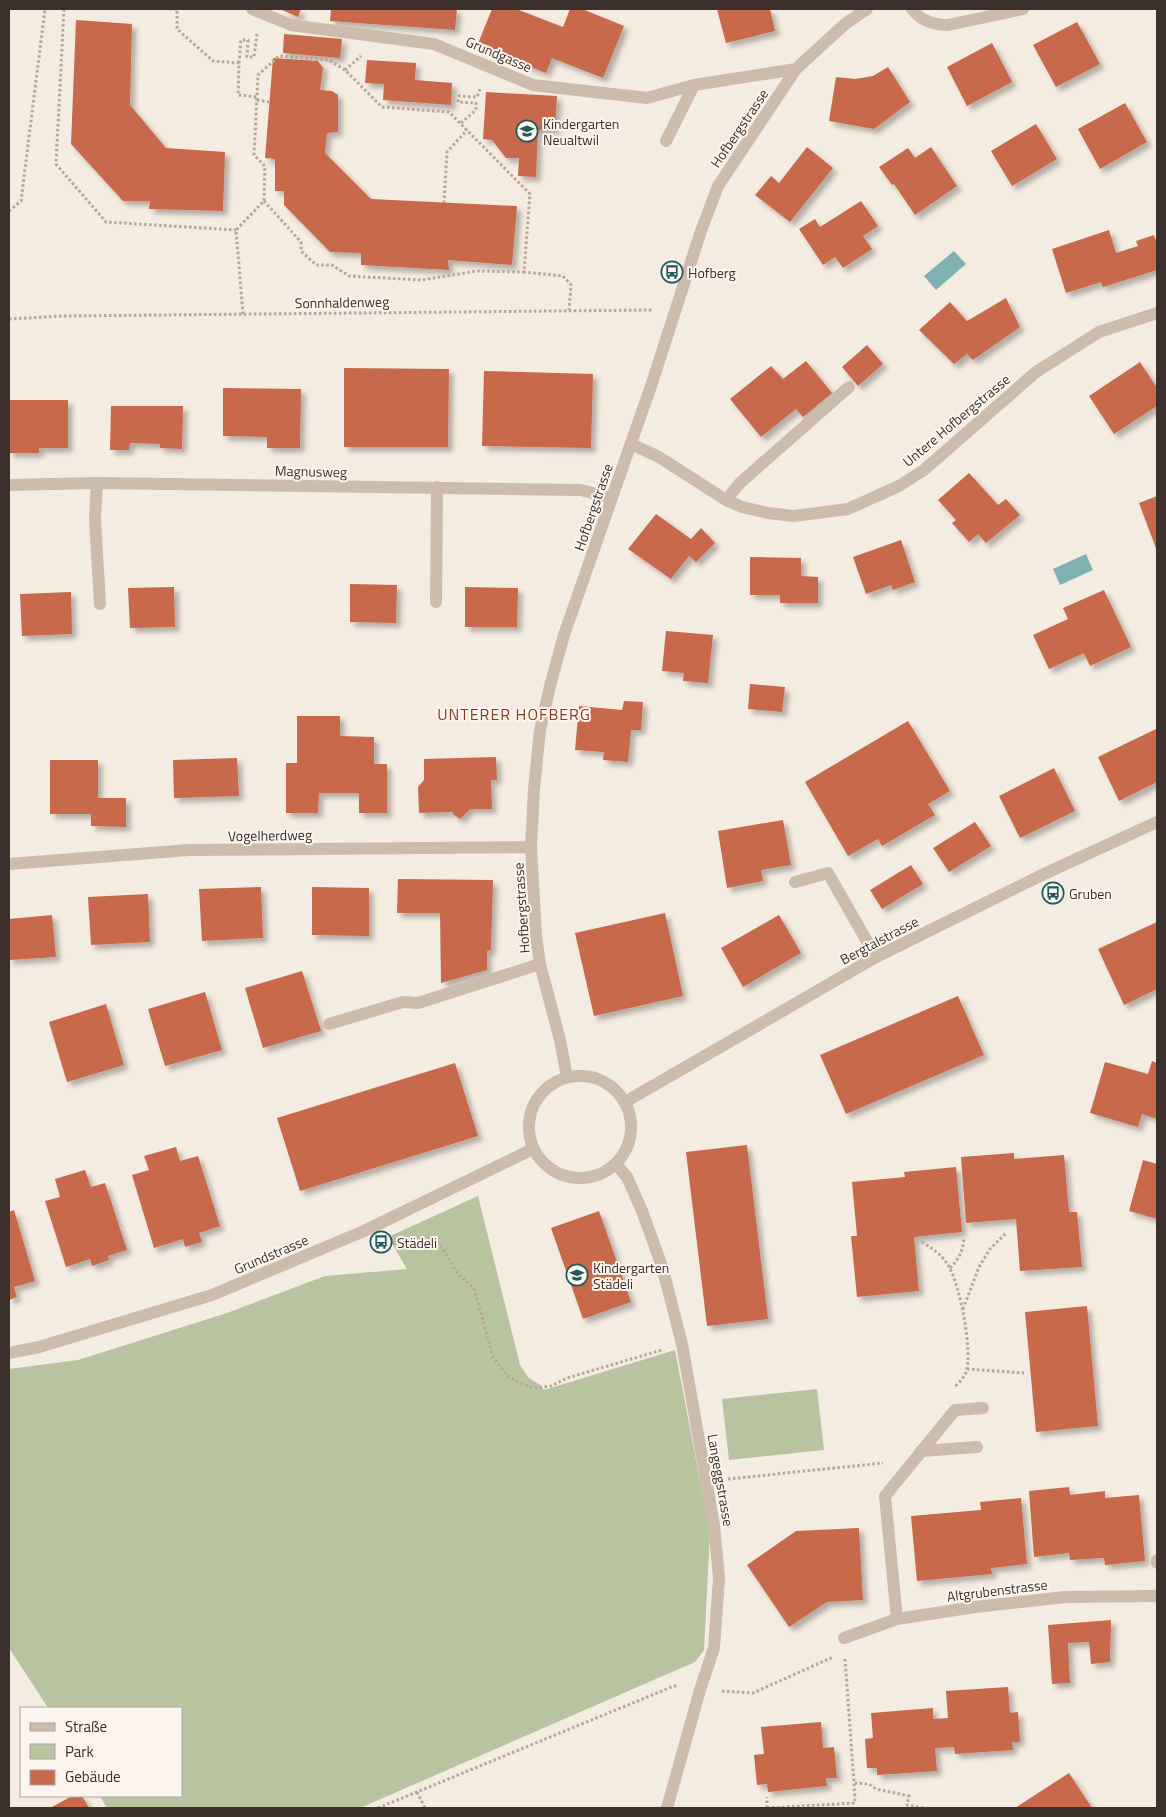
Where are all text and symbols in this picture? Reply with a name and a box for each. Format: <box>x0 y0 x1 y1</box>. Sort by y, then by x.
street label: Grundgasse <box>463 31 535 77</box>
street label: Hofbergstrasse <box>705 84 773 172</box>
place label: Kindergarten Neualtwil <box>543 113 619 150</box>
school or university icon: Kindergarten Neualtwil <box>515 119 539 143</box>
bus stop icon: Hofberg <box>660 260 684 284</box>
place label: Hofberg <box>688 262 736 283</box>
street label: Sonnhaldenweg <box>295 291 389 313</box>
street label: Untere Hofbergstrasse <box>898 369 1014 471</box>
street label: Magnusweg <box>275 460 347 482</box>
street label: Hofbergstrasse <box>568 460 618 554</box>
district label: UNTERER HOFBERG <box>437 702 591 726</box>
street label: Vogelherdweg <box>228 824 312 846</box>
street label: Hofbergstrasse <box>507 862 535 954</box>
bus stop icon: Gruben <box>1041 881 1065 905</box>
place label: Gruben <box>1069 883 1112 904</box>
street label: Bergtalstrasse <box>836 911 922 969</box>
street label: Grundstrasse <box>230 1229 312 1279</box>
bus stop icon: Städeli <box>369 1230 393 1254</box>
place label: Städeli <box>397 1232 437 1253</box>
place label: Kindergarten Städeli <box>593 1257 669 1294</box>
school or university icon: Kindergarten Städeli <box>565 1263 589 1287</box>
street label: Langeggstrasse <box>703 1432 739 1528</box>
street label: Altgrubenstrasse <box>945 1573 1049 1607</box>
legend <box>20 1707 182 1797</box>
text: Straße <box>65 1715 107 1738</box>
text: Park <box>65 1740 94 1763</box>
text: Gebäude <box>65 1765 121 1788</box>

